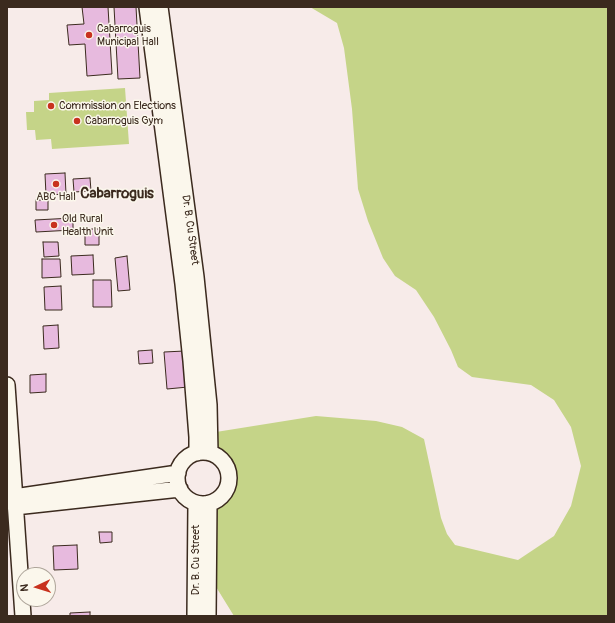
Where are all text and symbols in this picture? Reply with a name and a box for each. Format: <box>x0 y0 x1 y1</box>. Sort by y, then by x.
place label: Cabarroguis Municipal Hall <box>97 22 159 48</box>
marker: Cabarroguis Municipal Hall <box>84 30 94 40</box>
place label: Commission on Elections <box>59 99 176 113</box>
marker: Commission on Elections <box>46 101 56 111</box>
place label: Cabarroguis Gym <box>85 114 163 128</box>
marker: Cabarroguis Gym <box>72 116 82 126</box>
marker: ABC Hall <box>51 179 61 189</box>
district label: Cabarroguis <box>80 185 154 203</box>
place label: ABC Hall <box>36 190 76 204</box>
street label: Dr. B. Cu Street <box>179 194 201 266</box>
place label: Old Rural Health Unit <box>62 212 114 238</box>
marker: Old Rural Health Unit <box>49 220 59 230</box>
street label: Dr. B. Cu Street <box>189 525 203 595</box>
north arrow <box>16 567 56 607</box>
text: N <box>18 584 31 592</box>

